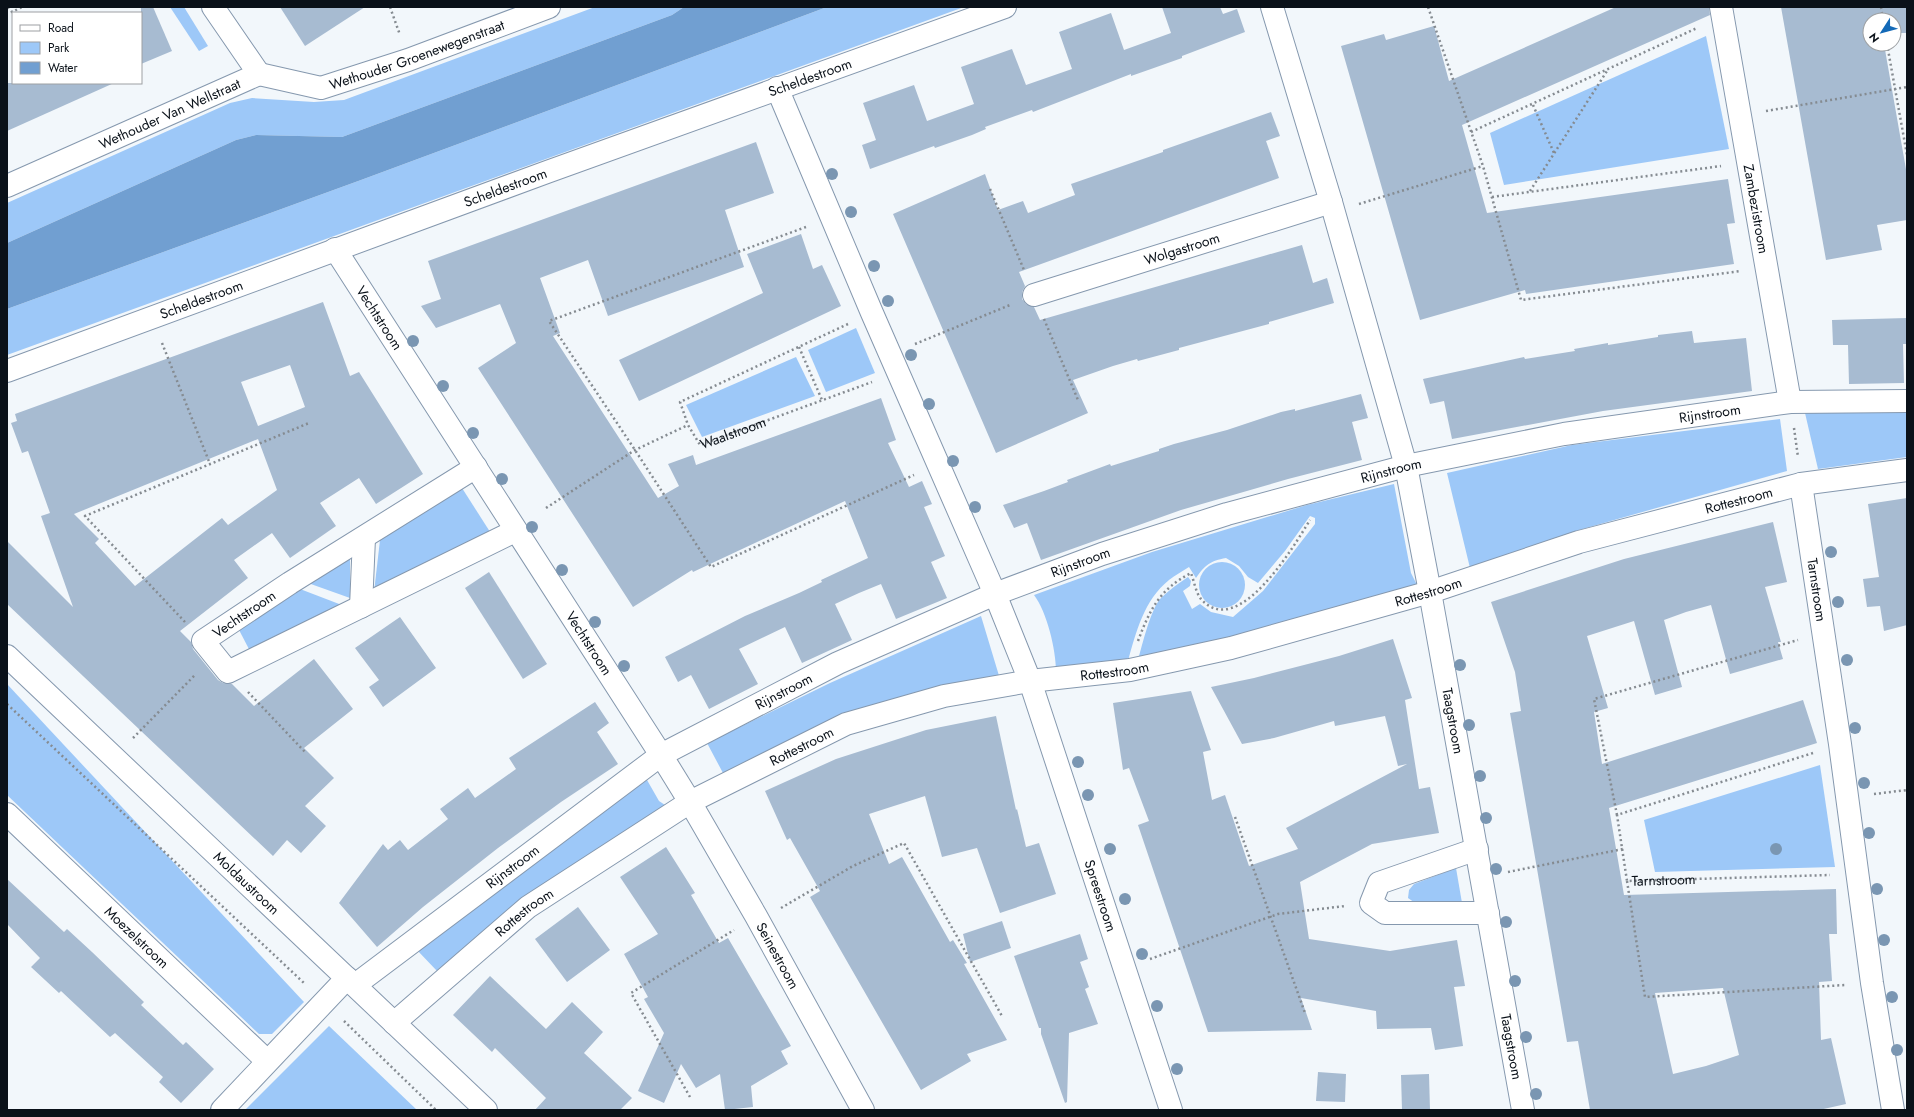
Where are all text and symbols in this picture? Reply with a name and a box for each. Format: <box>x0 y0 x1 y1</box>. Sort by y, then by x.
legend <box>12 12 142 84</box>
north arrow <box>1862 12 1902 52</box>
street label: Wethouder Groenewegenstraat <box>327 14 508 95</box>
text: Road <box>48 19 74 37</box>
text: N <box>1865 30 1883 46</box>
text: Park <box>48 39 70 57</box>
street label: Scheldestroom <box>766 53 854 101</box>
text: Water <box>48 59 79 77</box>
street label: Wethouder Van Wellstraat <box>96 73 244 154</box>
street label: Scheldestroom <box>461 163 550 212</box>
street label: Zambezistroom <box>1739 163 1774 255</box>
street label: Wolgastroom <box>1142 227 1222 270</box>
street label: Scheldestroom <box>157 275 246 324</box>
street label: Vechtstroom <box>351 282 407 354</box>
street label: Rijnstroom <box>1678 399 1742 428</box>
street label: Waalstroom <box>697 412 769 454</box>
street label: Rijnstroom <box>1358 453 1423 488</box>
street label: Rottestroom <box>1703 482 1775 519</box>
street label: Rijnstroom <box>1048 542 1113 582</box>
street label: Tarnstroom <box>1802 557 1832 623</box>
street label: Rottestroom <box>1392 572 1465 611</box>
street label: Vechtstroom <box>208 585 280 643</box>
street label: Vechtstroom <box>561 607 617 679</box>
street label: Rottestroom <box>1079 656 1151 685</box>
street label: Rijnstroom <box>751 668 816 714</box>
street label: Taagstroom <box>1437 686 1469 755</box>
street label: Rottestroom <box>766 722 837 771</box>
street label: Rijnstroom <box>482 840 543 893</box>
street label: Moldaustroom <box>209 847 284 919</box>
street label: Spreestroom <box>1079 857 1122 934</box>
street label: Tarnstroom <box>1631 869 1696 891</box>
street label: Rottestroom <box>491 883 557 941</box>
street label: Moezelstroom <box>100 902 174 973</box>
street label: Seinestroom <box>751 919 804 992</box>
street label: Taagstroom <box>1496 1012 1527 1081</box>

